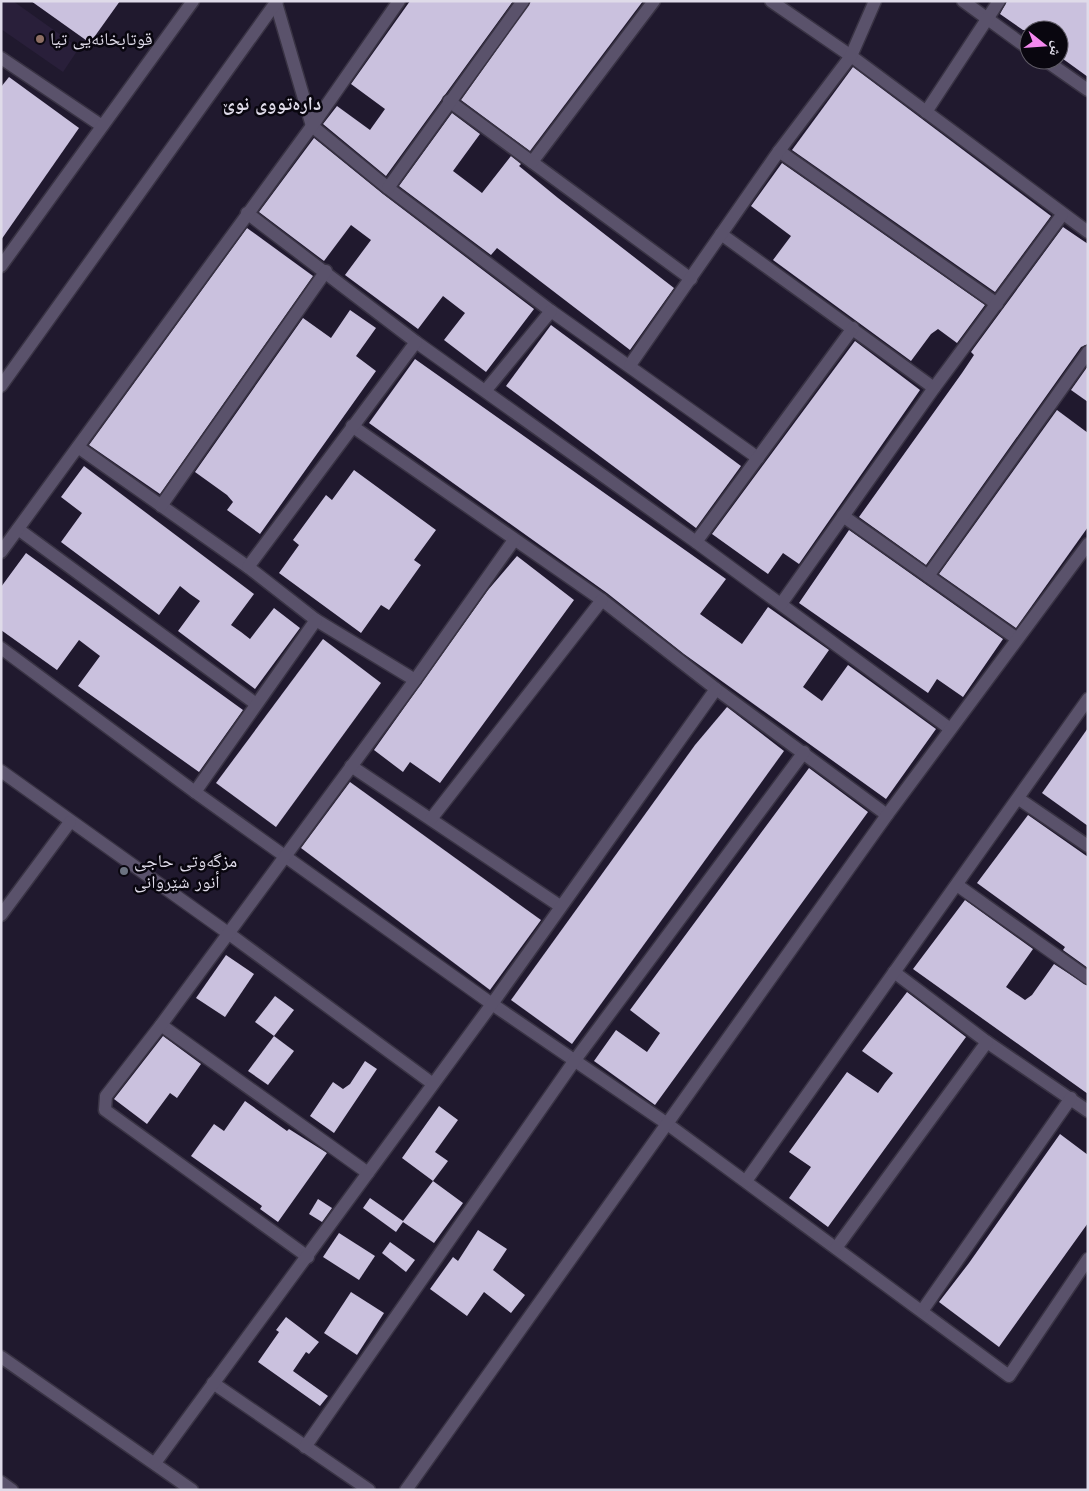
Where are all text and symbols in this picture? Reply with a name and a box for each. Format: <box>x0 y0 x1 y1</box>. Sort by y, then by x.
north arrow <box>1019 20 1069 70</box>
place label: قوتابخانەیی تیا <box>50 26 152 52</box>
marker: قوتابخانەیی تیا <box>34 33 46 45</box>
text: ش <box>1045 39 1068 59</box>
district label: دارەتووی نوێ <box>223 90 321 117</box>
place label: مزگەوتی حاجی أنور شێروانی <box>134 848 237 895</box>
marker: مزگەوتی حاجی أنور شێروانی <box>118 865 130 877</box>

